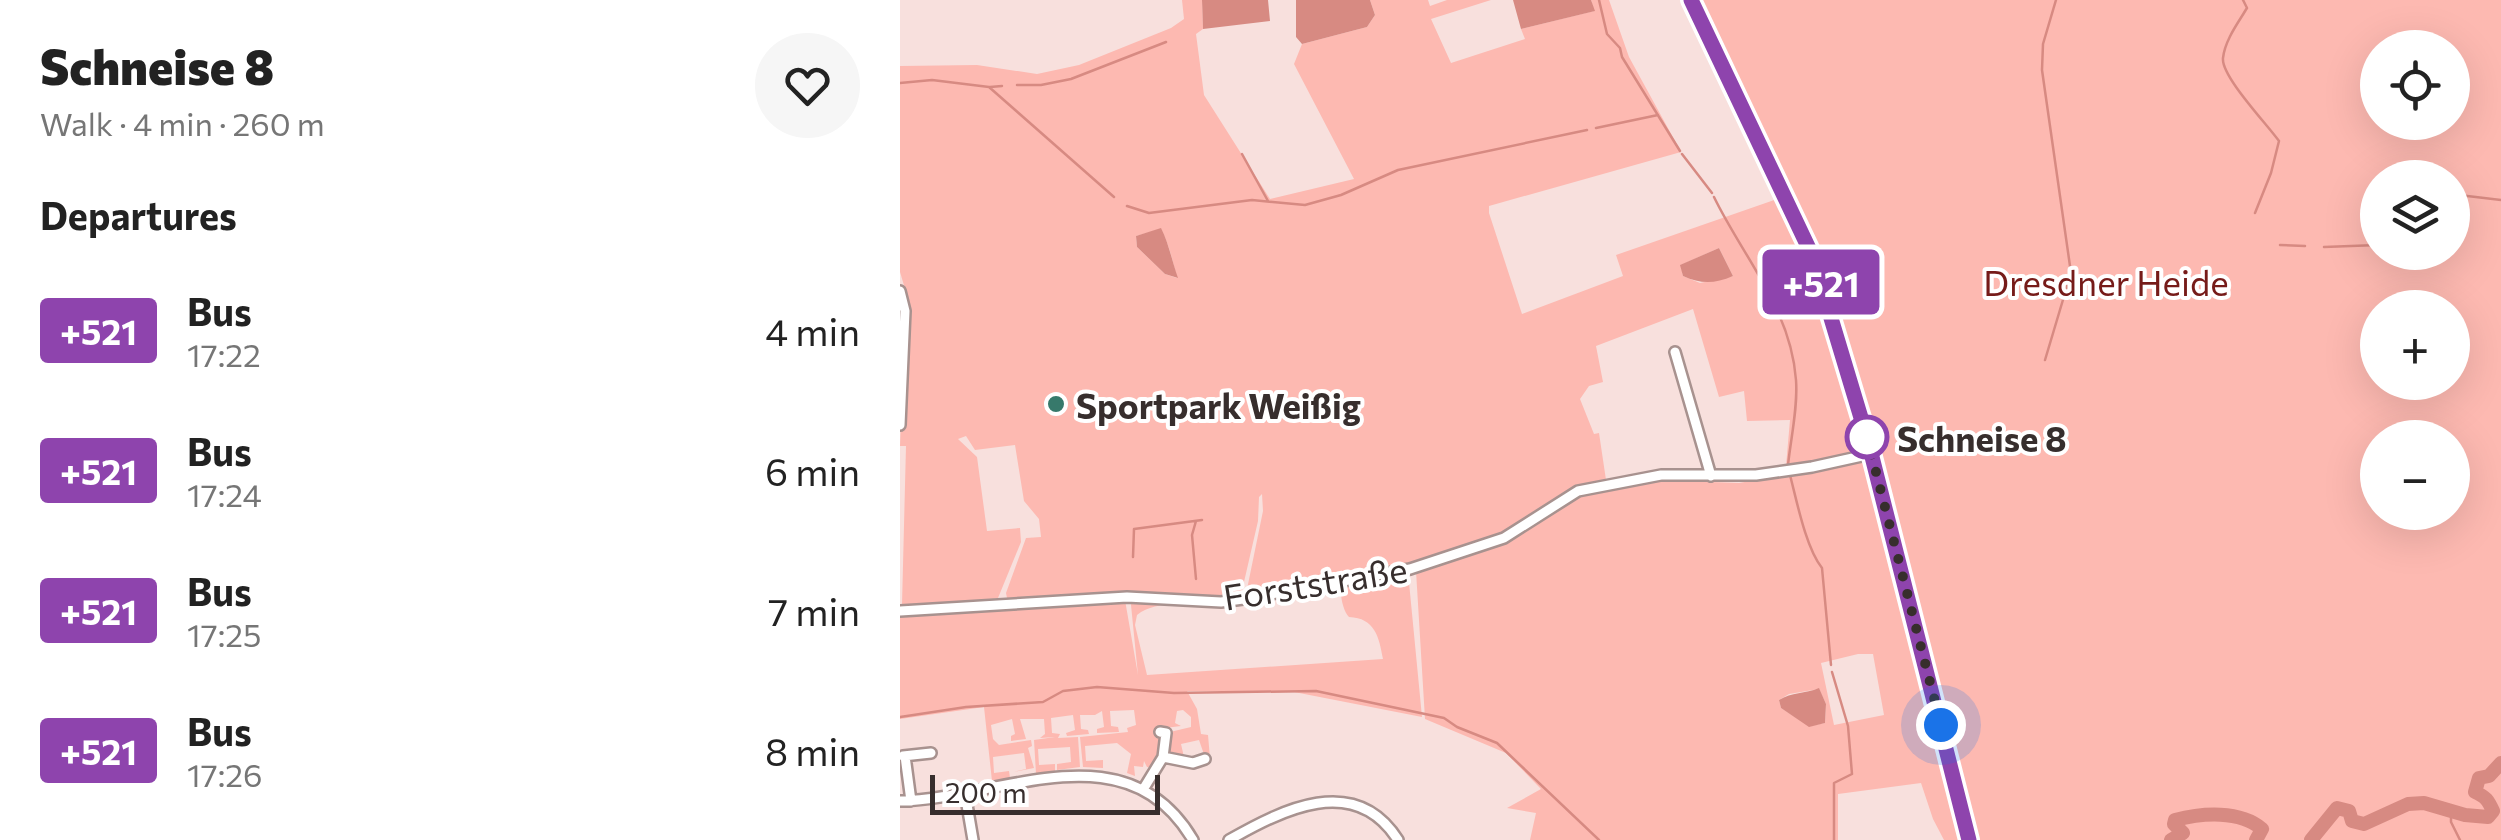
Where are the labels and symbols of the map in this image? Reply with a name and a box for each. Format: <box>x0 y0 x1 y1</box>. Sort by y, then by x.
line badge: +521 <box>1751 250 1891 314</box>
park label: Dresdner Heide <box>1983 260 2229 303</box>
place label: Sportpark Weißig <box>1076 383 1361 426</box>
marker: Sportpark Weißig <box>1045 393 1067 415</box>
marker: Schneise 8 <box>1846 416 1888 458</box>
place label: Schneise 8 <box>1897 416 2067 459</box>
street label: Forststraße <box>1220 546 1410 618</box>
your location <box>1916 700 1966 750</box>
scale bar <box>930 770 1160 814</box>

